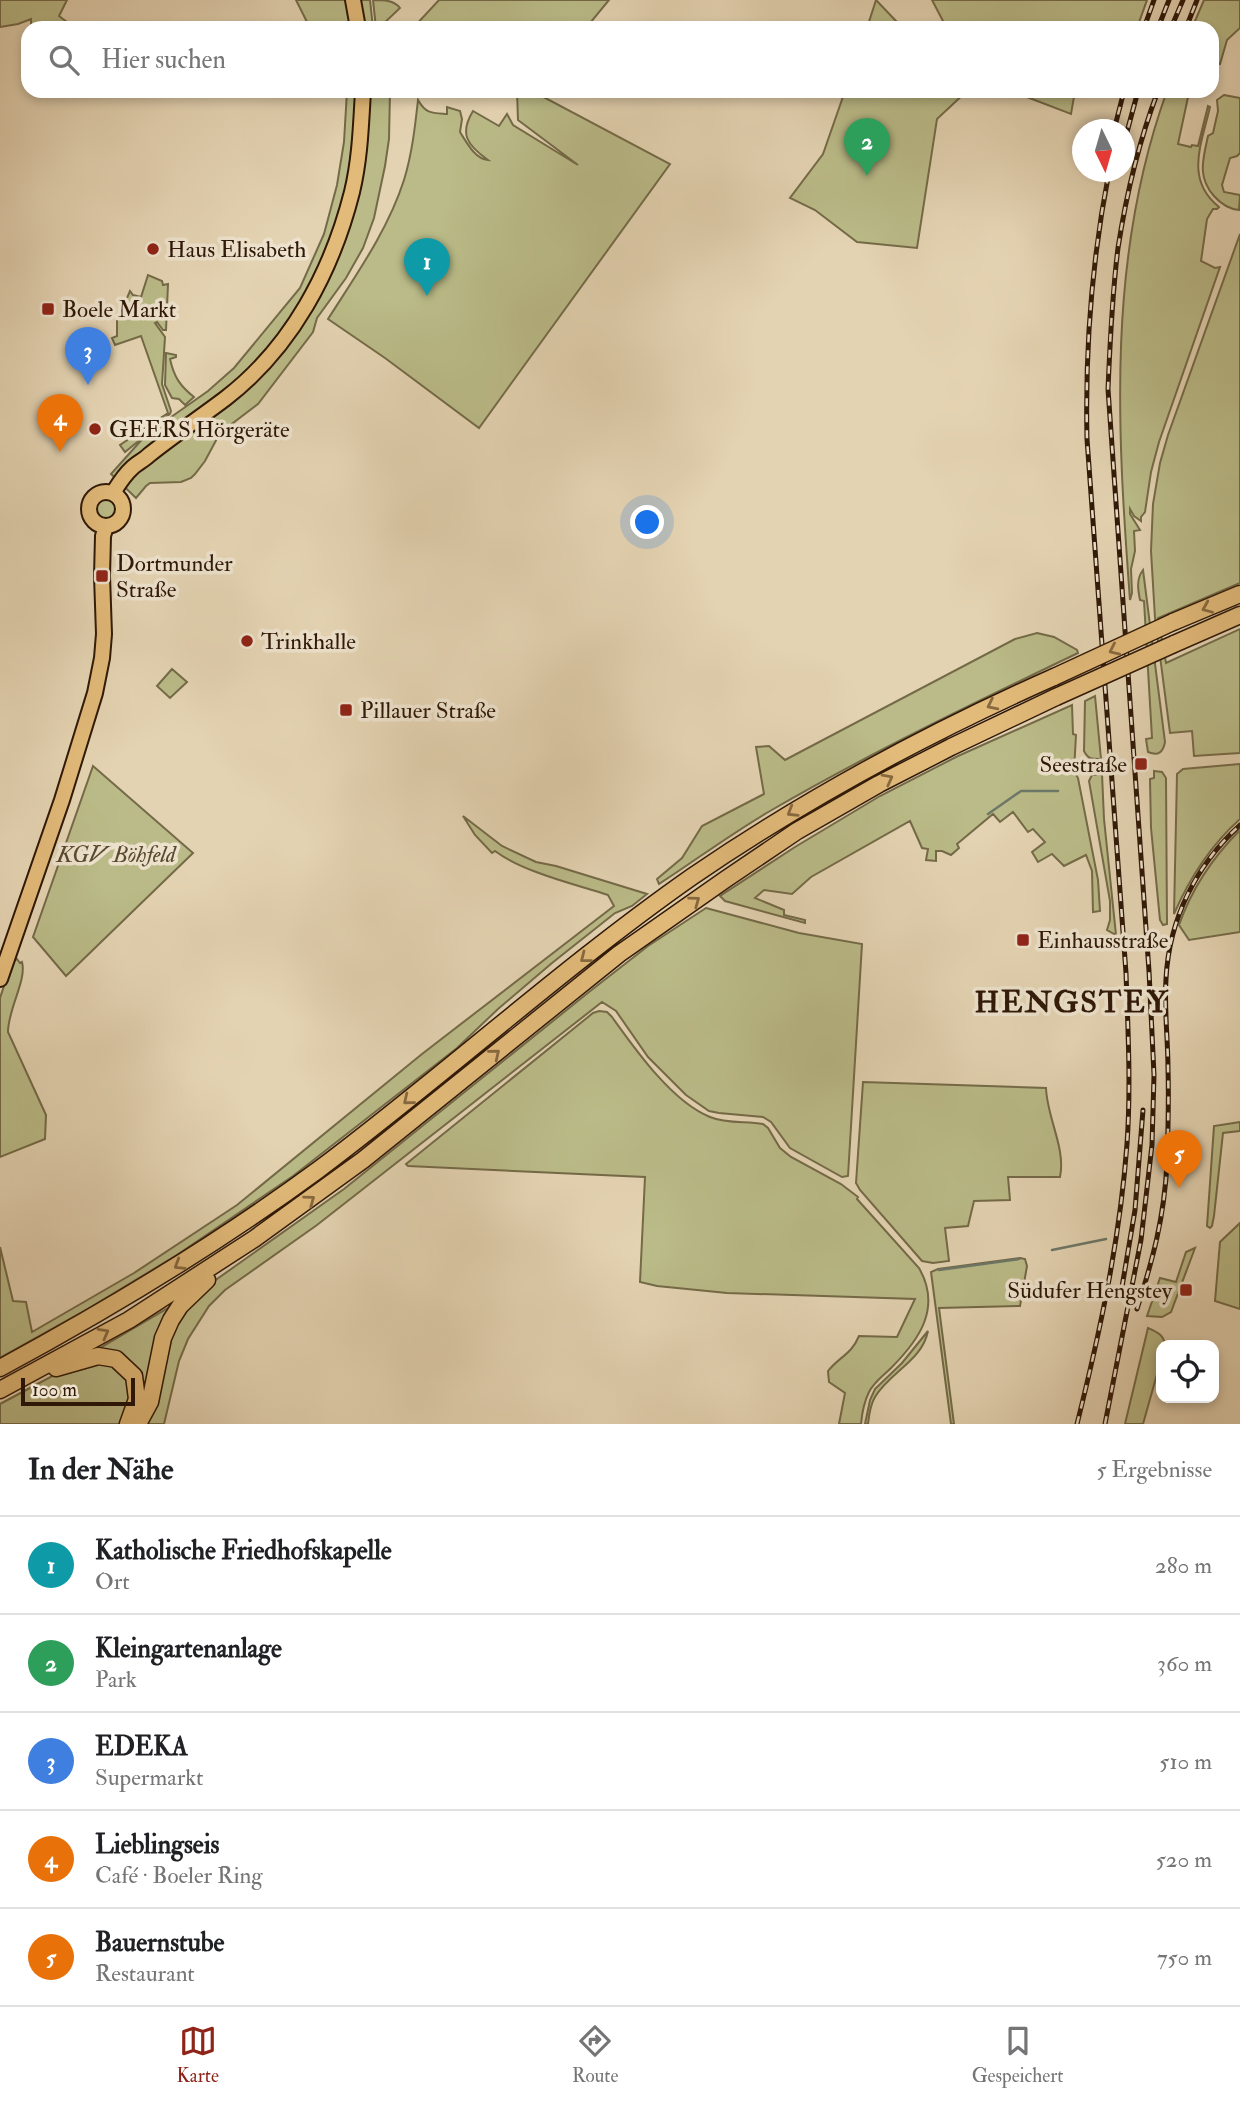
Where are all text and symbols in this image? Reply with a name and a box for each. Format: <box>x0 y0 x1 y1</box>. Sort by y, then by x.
search box <box>21 21 1219 98</box>
icon: search <box>45 41 83 79</box>
text: Hier suchen <box>101 44 226 76</box>
pin: 2 <box>844 118 890 176</box>
north arrow <box>1072 119 1135 182</box>
place label: Haus Elisabeth <box>167 235 306 264</box>
pin: 1 <box>404 238 450 296</box>
marker: Haus Elisabeth <box>145 241 161 257</box>
place label: Boele Markt <box>62 295 176 324</box>
marker: Boele Markt <box>40 301 56 317</box>
pin: 3 <box>65 327 111 385</box>
pin: 4 <box>37 394 83 452</box>
place label: GEERS Hörgeräte <box>109 415 290 444</box>
marker: GEERS Hörgeräte <box>87 421 103 437</box>
your location <box>630 505 664 539</box>
place label: Dortmunder Straße <box>116 549 233 604</box>
marker: Dortmunder Straße <box>94 568 110 584</box>
one-way arrow <box>1201 600 1214 614</box>
place label: Trinkhalle <box>261 627 356 656</box>
marker: Trinkhalle <box>239 633 255 649</box>
one-way arrow <box>1109 642 1121 656</box>
place label: Pillauer Straße <box>360 696 496 725</box>
one-way arrow <box>987 697 999 711</box>
marker: Pillauer Straße <box>338 702 354 718</box>
place label: Seestraße <box>1040 750 1127 779</box>
marker: Seestraße <box>1133 756 1149 772</box>
one-way arrow <box>881 774 893 788</box>
one-way arrow <box>786 804 799 817</box>
park label: KGV Böhfeld <box>55 840 177 869</box>
one-way arrow <box>687 897 700 909</box>
place label: Einhausstraße <box>1037 926 1169 955</box>
marker: Einhausstraße <box>1015 932 1031 948</box>
one-way arrow <box>581 950 593 963</box>
district label: HENGSTEY <box>974 984 1170 1021</box>
one-way arrow <box>487 1050 499 1063</box>
one-way arrow <box>403 1092 416 1104</box>
pin: 5 <box>1156 1130 1202 1188</box>
one-way arrow <box>302 1195 315 1208</box>
one-way arrow <box>174 1257 187 1270</box>
place label: Südufer Hengstey <box>1007 1276 1173 1305</box>
marker: Südufer Hengstey <box>1178 1282 1194 1298</box>
one-way arrow <box>97 1328 110 1341</box>
map controls <box>1156 1340 1219 1403</box>
button: locate <box>1156 1340 1219 1403</box>
scale bar <box>21 1375 135 1407</box>
text: 100 m <box>32 1378 77 1402</box>
text: In der Nähe <box>28 1451 173 1488</box>
text: 5 Ergebnisse <box>1096 1455 1212 1484</box>
text: Katholische Friedhofskapelle <box>95 1535 392 1567</box>
text: 1 <box>47 1551 55 1580</box>
text: 280 m <box>1155 1551 1212 1580</box>
text: Ort <box>95 1567 130 1596</box>
text: Kleingartenanlage <box>95 1633 282 1665</box>
text: 2 <box>45 1649 57 1678</box>
text: 360 m <box>1157 1649 1212 1678</box>
text: Park <box>95 1665 137 1694</box>
text: EDEKA <box>95 1731 188 1763</box>
text: 3 <box>47 1747 55 1776</box>
text: 510 m <box>1159 1747 1212 1776</box>
text: Supermarkt <box>95 1763 203 1792</box>
text: Lieblingseis <box>95 1829 220 1861</box>
text: 4 <box>45 1845 57 1874</box>
text: 520 m <box>1156 1845 1212 1874</box>
text: Café · Boeler Ring <box>95 1861 263 1890</box>
text: Bauernstube <box>95 1927 224 1959</box>
text: 5 <box>46 1943 56 1972</box>
text: 750 m <box>1157 1943 1212 1972</box>
text: Restaurant <box>95 1959 195 1988</box>
tab: Karte <box>177 2022 219 2088</box>
tab: Route <box>572 2022 618 2088</box>
tab: Gespeichert <box>972 2022 1063 2088</box>

